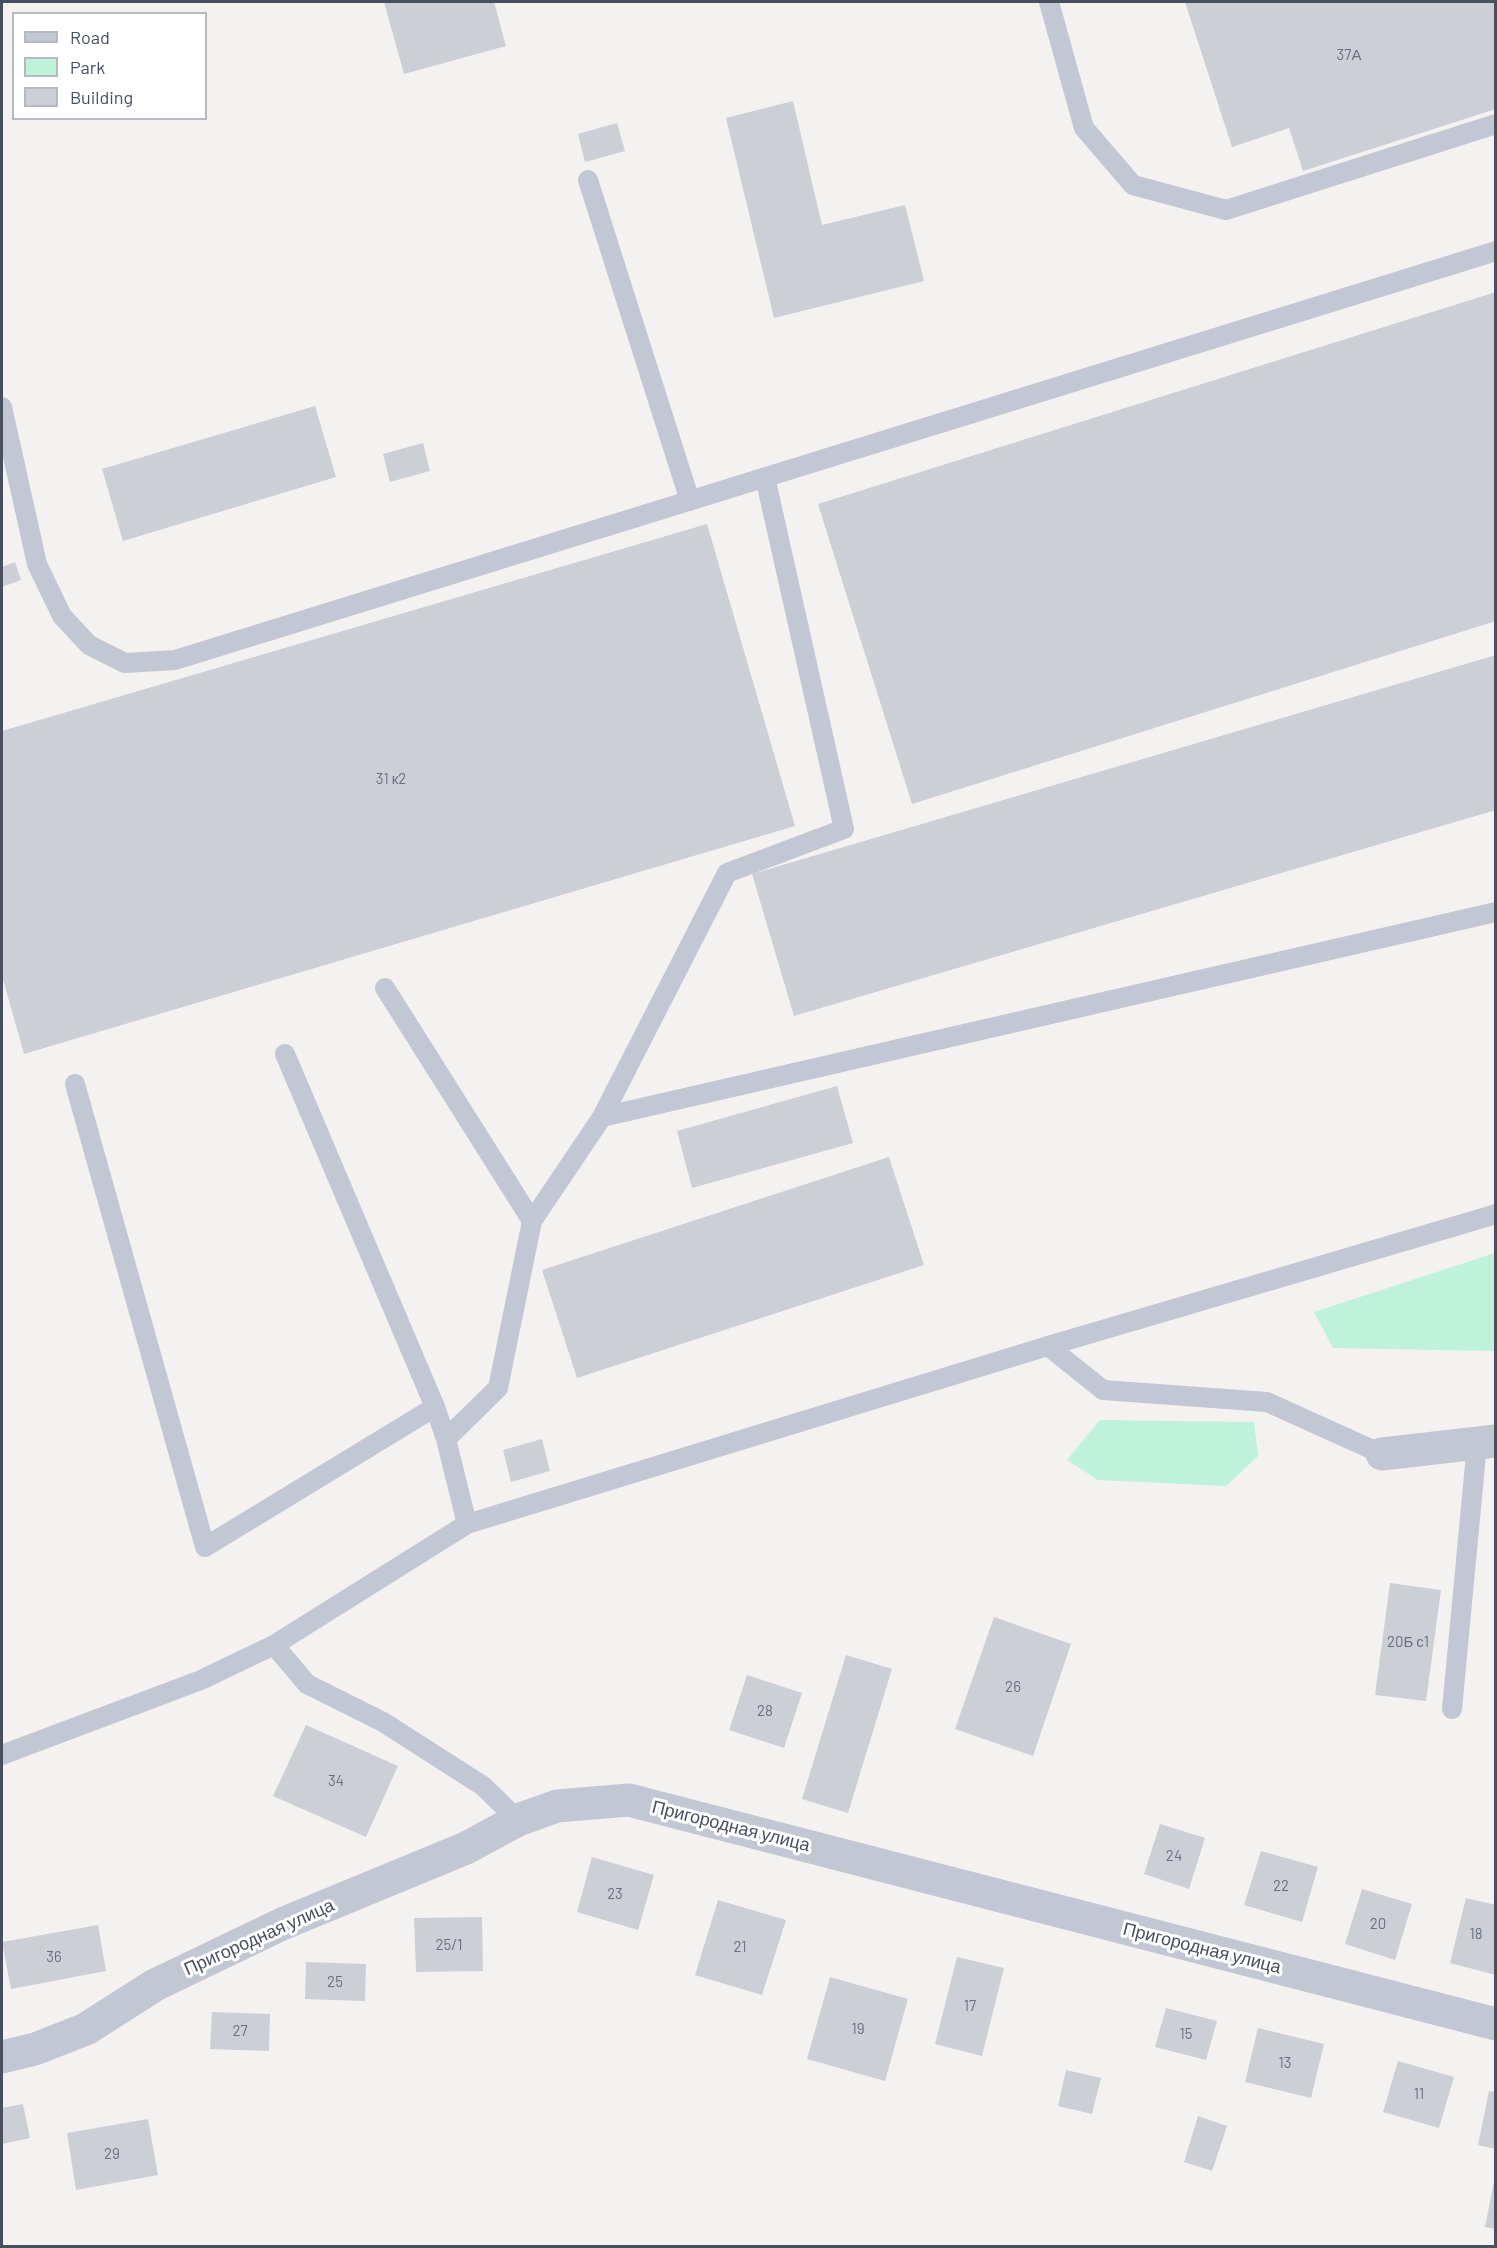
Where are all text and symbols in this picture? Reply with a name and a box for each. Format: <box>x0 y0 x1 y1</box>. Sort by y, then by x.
legend <box>12 12 207 120</box>
text: Road <box>70 26 110 48</box>
house number: 37А <box>1337 46 1361 64</box>
text: Park <box>70 56 105 78</box>
text: Building <box>70 86 133 108</box>
house number: 31 к2 <box>376 770 406 788</box>
house number: 20Б с1 <box>1387 1633 1429 1651</box>
house number: 26 <box>1005 1678 1021 1696</box>
house number: 28 <box>757 1702 773 1720</box>
house number: 34 <box>328 1772 344 1790</box>
street label: Пригородная улица <box>650 1796 812 1856</box>
house number: 24 <box>1166 1847 1182 1865</box>
house number: 22 <box>1273 1877 1289 1895</box>
house number: 23 <box>607 1885 623 1903</box>
street label: Пригородная улица <box>181 1894 337 1980</box>
house number: 20 <box>1370 1915 1386 1933</box>
street label: Пригородная улица <box>1121 1918 1283 1978</box>
house number: 18 <box>1469 1925 1483 1943</box>
house number: 25/1 <box>436 1936 462 1954</box>
house number: 21 <box>733 1938 747 1956</box>
house number: 36 <box>46 1948 62 1966</box>
house number: 25 <box>327 1973 343 1991</box>
house number: 17 <box>964 1997 976 2015</box>
house number: 19 <box>851 2020 865 2038</box>
house number: 27 <box>232 2022 248 2040</box>
house number: 15 <box>1180 2025 1192 2043</box>
house number: 13 <box>1279 2054 1291 2072</box>
house number: 11 <box>1414 2085 1424 2103</box>
house number: 29 <box>104 2145 120 2163</box>

